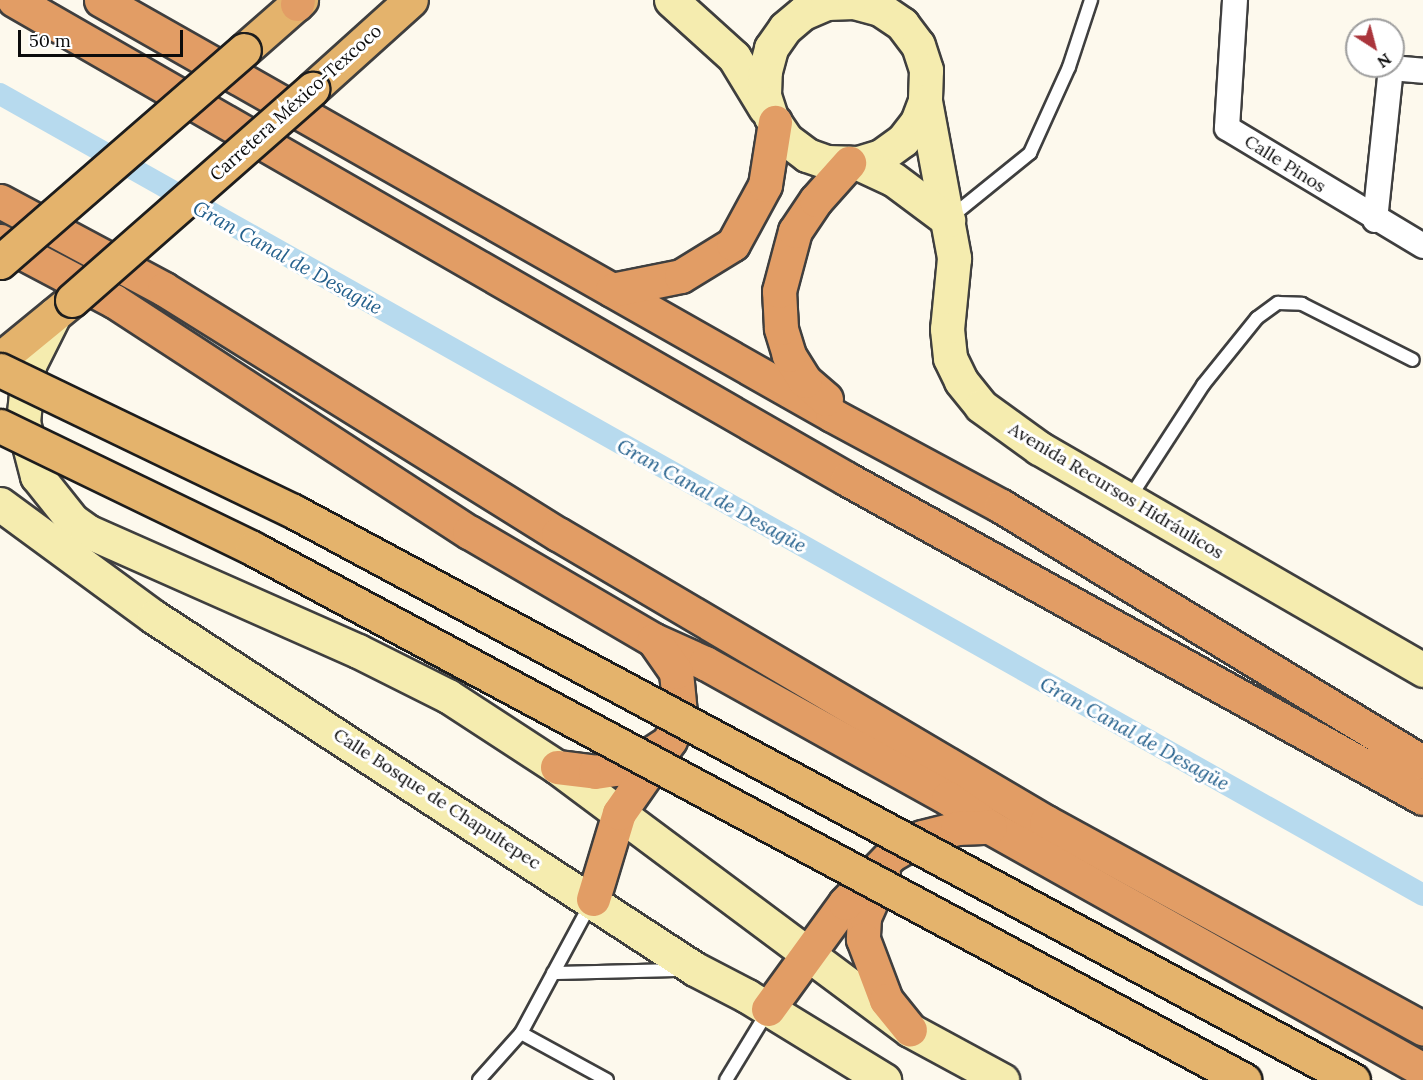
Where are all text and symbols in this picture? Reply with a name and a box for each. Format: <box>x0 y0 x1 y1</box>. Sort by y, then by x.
scale bar <box>21 18 186 56</box>
north arrow <box>1345 18 1405 78</box>
street label: Carretera México-Texcoco <box>206 20 386 186</box>
text: 50 m <box>29 29 71 52</box>
text: N <box>1374 49 1395 73</box>
street label: Calle Pinos <box>1240 130 1330 198</box>
water label: Gran Canal de Desagüe <box>189 195 387 319</box>
street label: Avenida Recursos Hidráulicos <box>1005 418 1227 564</box>
water label: Gran Canal de Desagüe <box>613 433 811 557</box>
water label: Gran Canal de Desagüe <box>1036 671 1234 795</box>
street label: Calle Bosque de Chapultepec <box>329 724 545 874</box>

